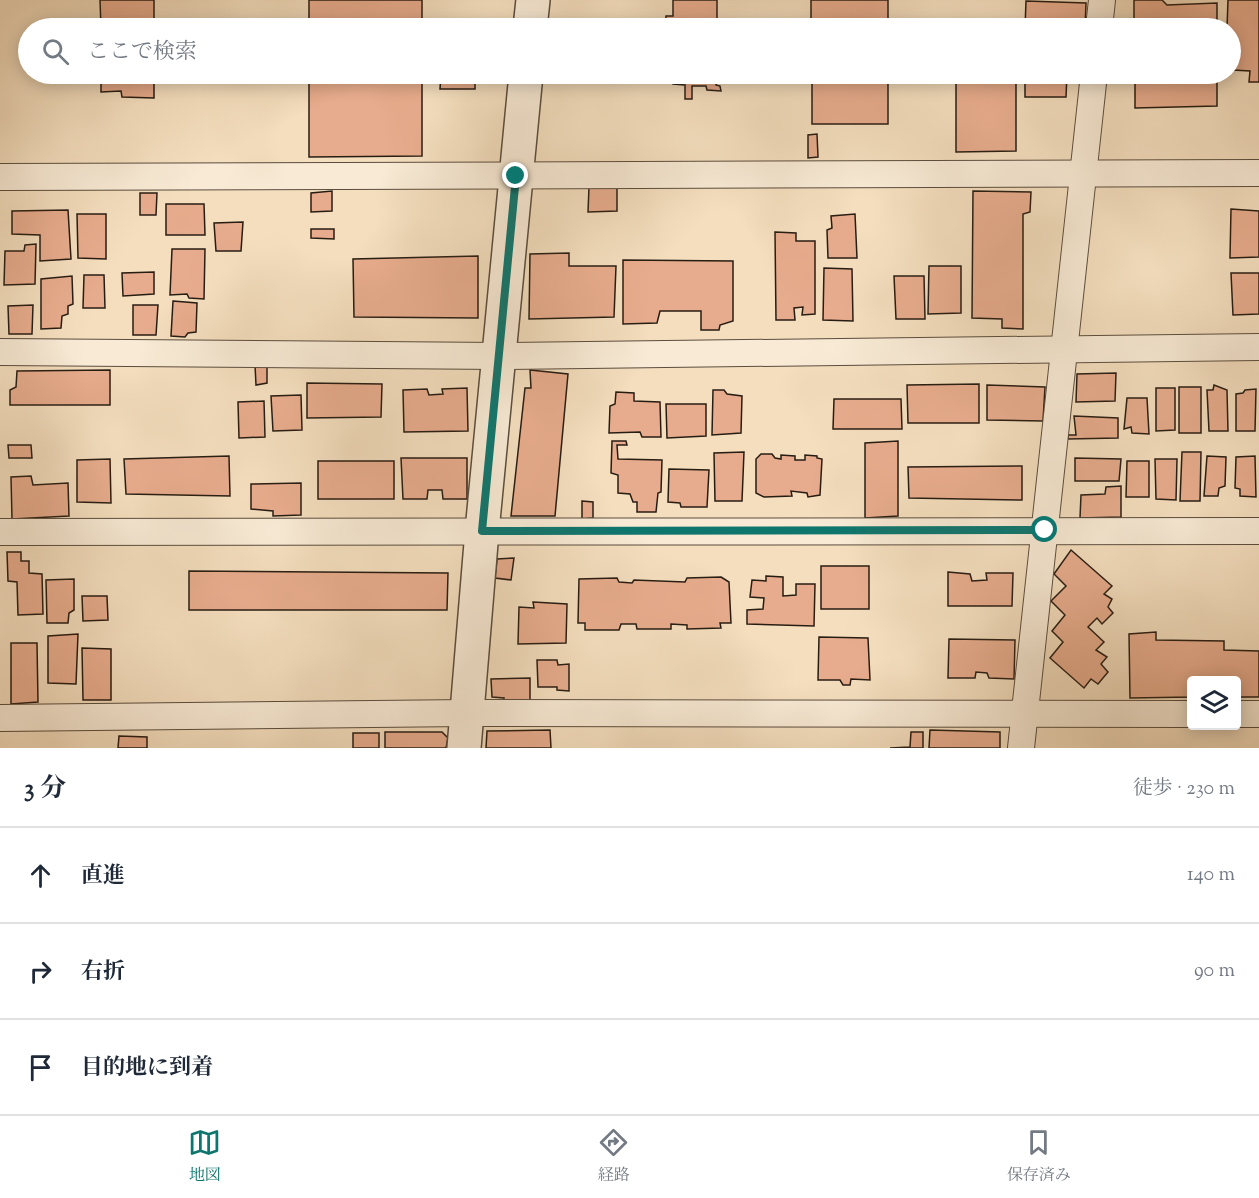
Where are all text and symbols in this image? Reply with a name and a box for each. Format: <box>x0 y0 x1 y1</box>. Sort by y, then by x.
search box <box>18 18 1241 84</box>
icon: search <box>39 35 72 68</box>
text: ここで検索 <box>87 37 197 69</box>
route end <box>502 162 528 188</box>
route start <box>1031 516 1057 542</box>
map controls <box>1187 676 1241 730</box>
button: layers <box>1187 676 1241 730</box>
text: 3 分 <box>24 771 66 808</box>
text: 徒歩 · 230 m <box>1133 775 1235 804</box>
icon: ahead <box>24 859 57 892</box>
text: 直進 <box>81 861 125 893</box>
text: 140 m <box>1187 861 1235 890</box>
icon: right <box>24 955 57 988</box>
text: 右折 <box>81 957 125 989</box>
text: 90 m <box>1194 957 1235 986</box>
icon: arrive <box>24 1051 57 1084</box>
text: 目的地に到着 <box>81 1053 213 1085</box>
tab: 地図 <box>188 1126 221 1188</box>
tab: 経路 <box>597 1126 630 1188</box>
tab: 保存済み <box>1007 1126 1071 1188</box>

